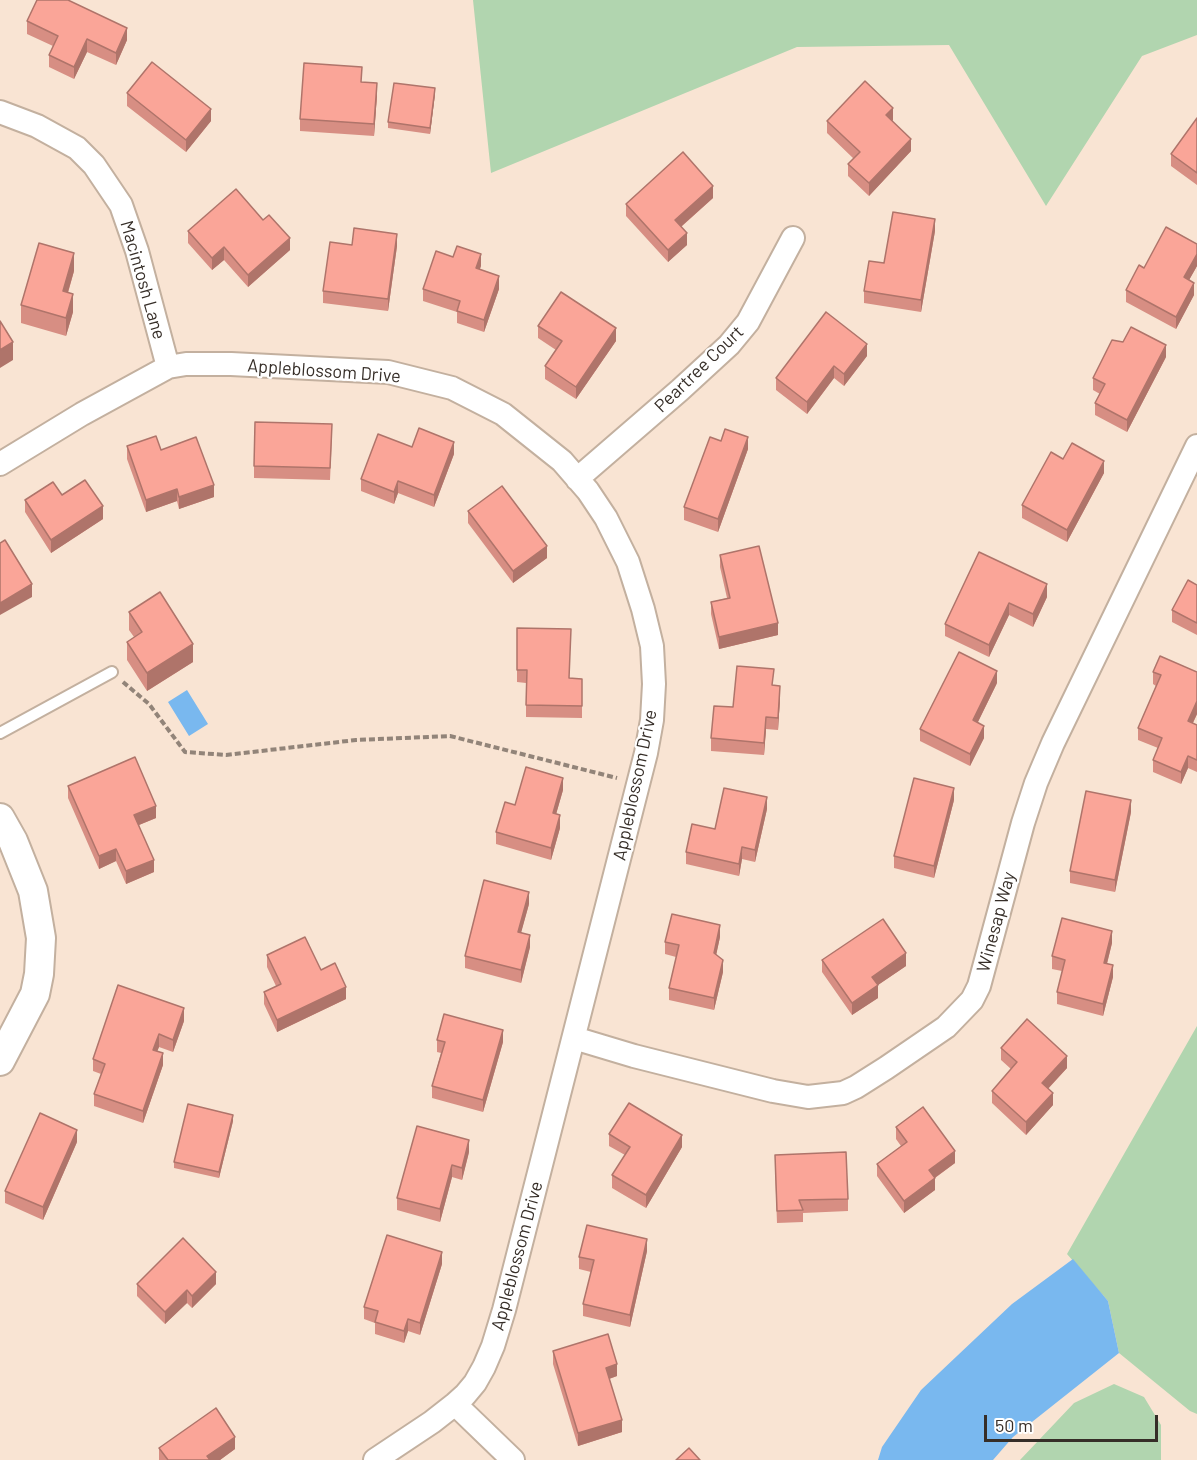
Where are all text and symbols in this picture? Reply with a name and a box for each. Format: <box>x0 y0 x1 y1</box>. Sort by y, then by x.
street label: Macintosh Lane <box>116 218 170 342</box>
street label: Peartree Court <box>650 321 748 417</box>
street label: Appleblossom Drive <box>247 355 401 387</box>
street label: Appleblossom Drive <box>608 708 662 862</box>
street label: Winesap Way <box>972 869 1020 975</box>
street label: Appleblossom Drive <box>487 1179 547 1333</box>
scale bar <box>987 1403 1161 1441</box>
text: 50 m <box>995 1414 1033 1436</box>

